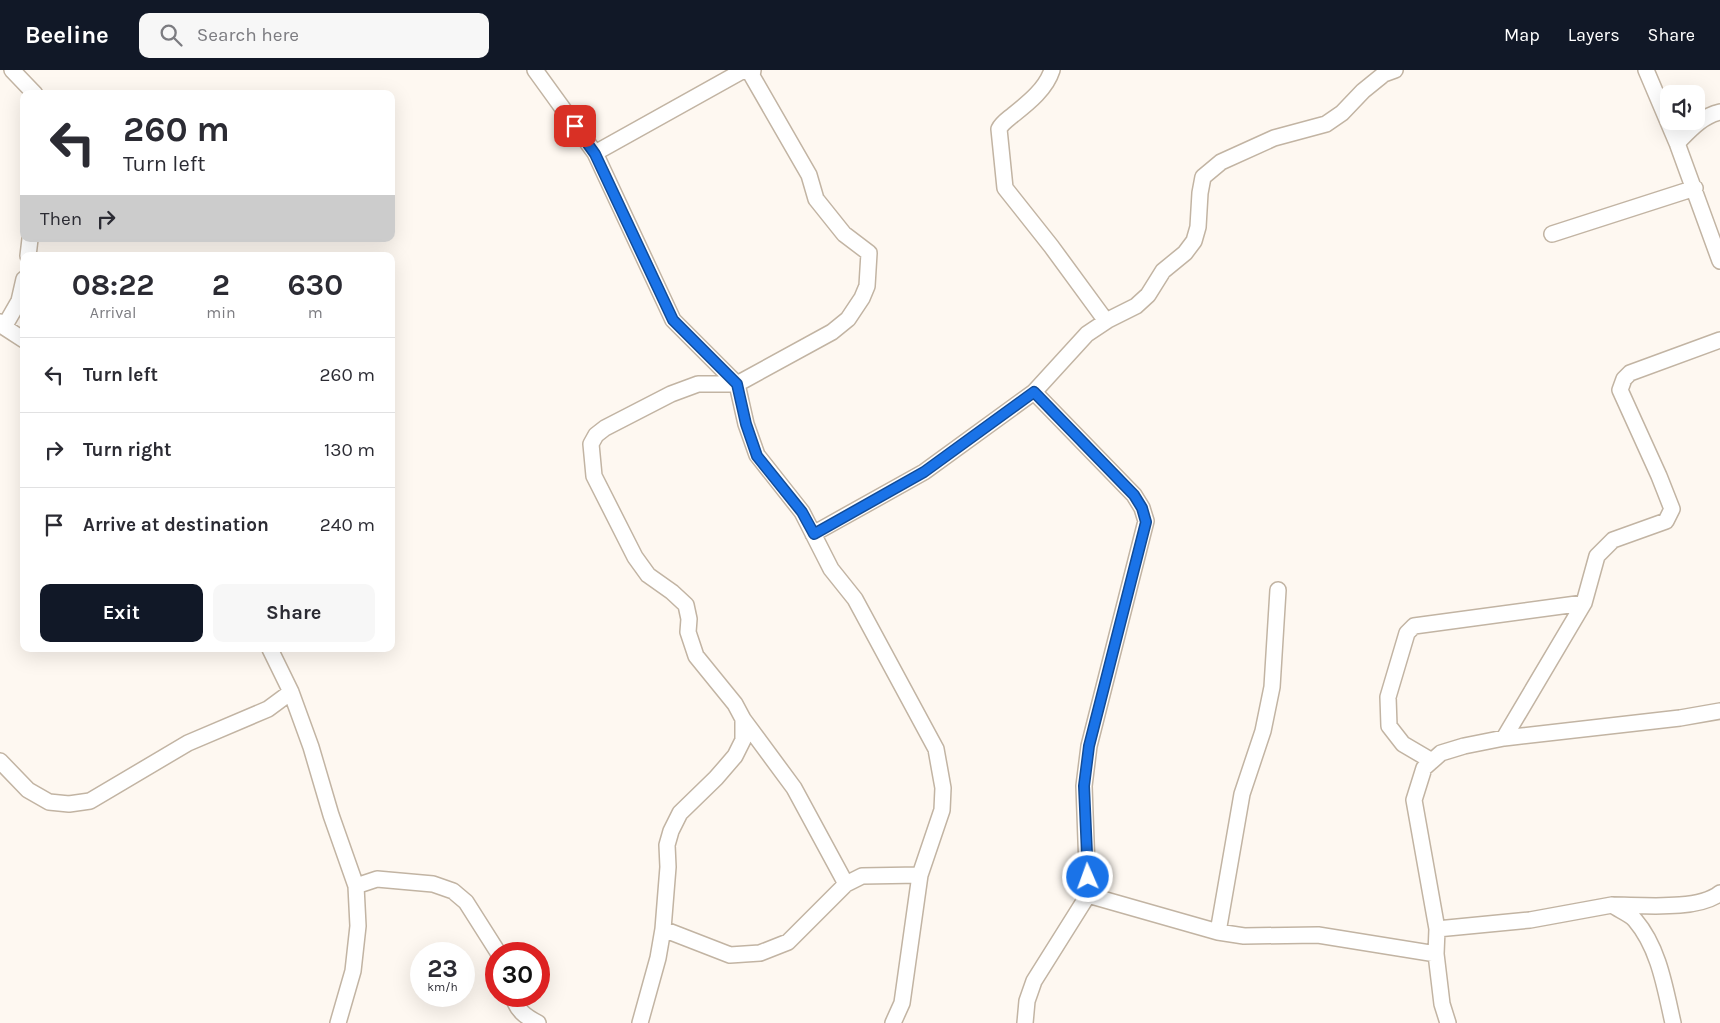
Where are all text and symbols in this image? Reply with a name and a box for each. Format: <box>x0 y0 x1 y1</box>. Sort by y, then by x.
search box <box>139 13 489 58</box>
text: Beeline <box>25 21 109 49</box>
icon: search <box>157 21 185 49</box>
text: Search here <box>197 24 299 46</box>
text: Map <box>1504 24 1540 46</box>
text: Layers <box>1568 24 1620 46</box>
text: Share <box>1648 24 1695 46</box>
map controls <box>1660 85 1705 130</box>
button: sound <box>1660 85 1705 130</box>
pin <box>554 105 596 147</box>
text: 260 m <box>123 109 230 150</box>
icon: left <box>40 110 105 175</box>
icon: arrive <box>561 112 589 140</box>
text: Turn left <box>123 151 206 177</box>
icon: right <box>92 205 120 233</box>
text: Then <box>40 208 82 230</box>
text: 08:22 <box>72 267 155 303</box>
text: 2 <box>212 267 230 303</box>
text: 630 <box>287 267 343 303</box>
text: Arrival <box>90 303 137 322</box>
text: min <box>206 303 236 322</box>
text: m <box>308 303 323 322</box>
icon: left <box>40 361 68 389</box>
text: Turn left <box>83 364 158 386</box>
text: 260 m <box>320 364 375 386</box>
icon: right <box>40 436 68 464</box>
text: Turn right <box>83 439 172 461</box>
text: 130 m <box>324 439 375 461</box>
icon: arrive <box>40 511 68 539</box>
text: Arrive at destination <box>83 514 269 536</box>
text: 240 m <box>320 514 375 536</box>
button: Exit <box>40 584 203 642</box>
button: Share <box>213 584 375 642</box>
position arrow <box>1061 850 1113 902</box>
speed limit sign: 30 <box>485 942 550 1007</box>
text: 23 <box>427 954 458 983</box>
text: km/h <box>427 980 458 994</box>

